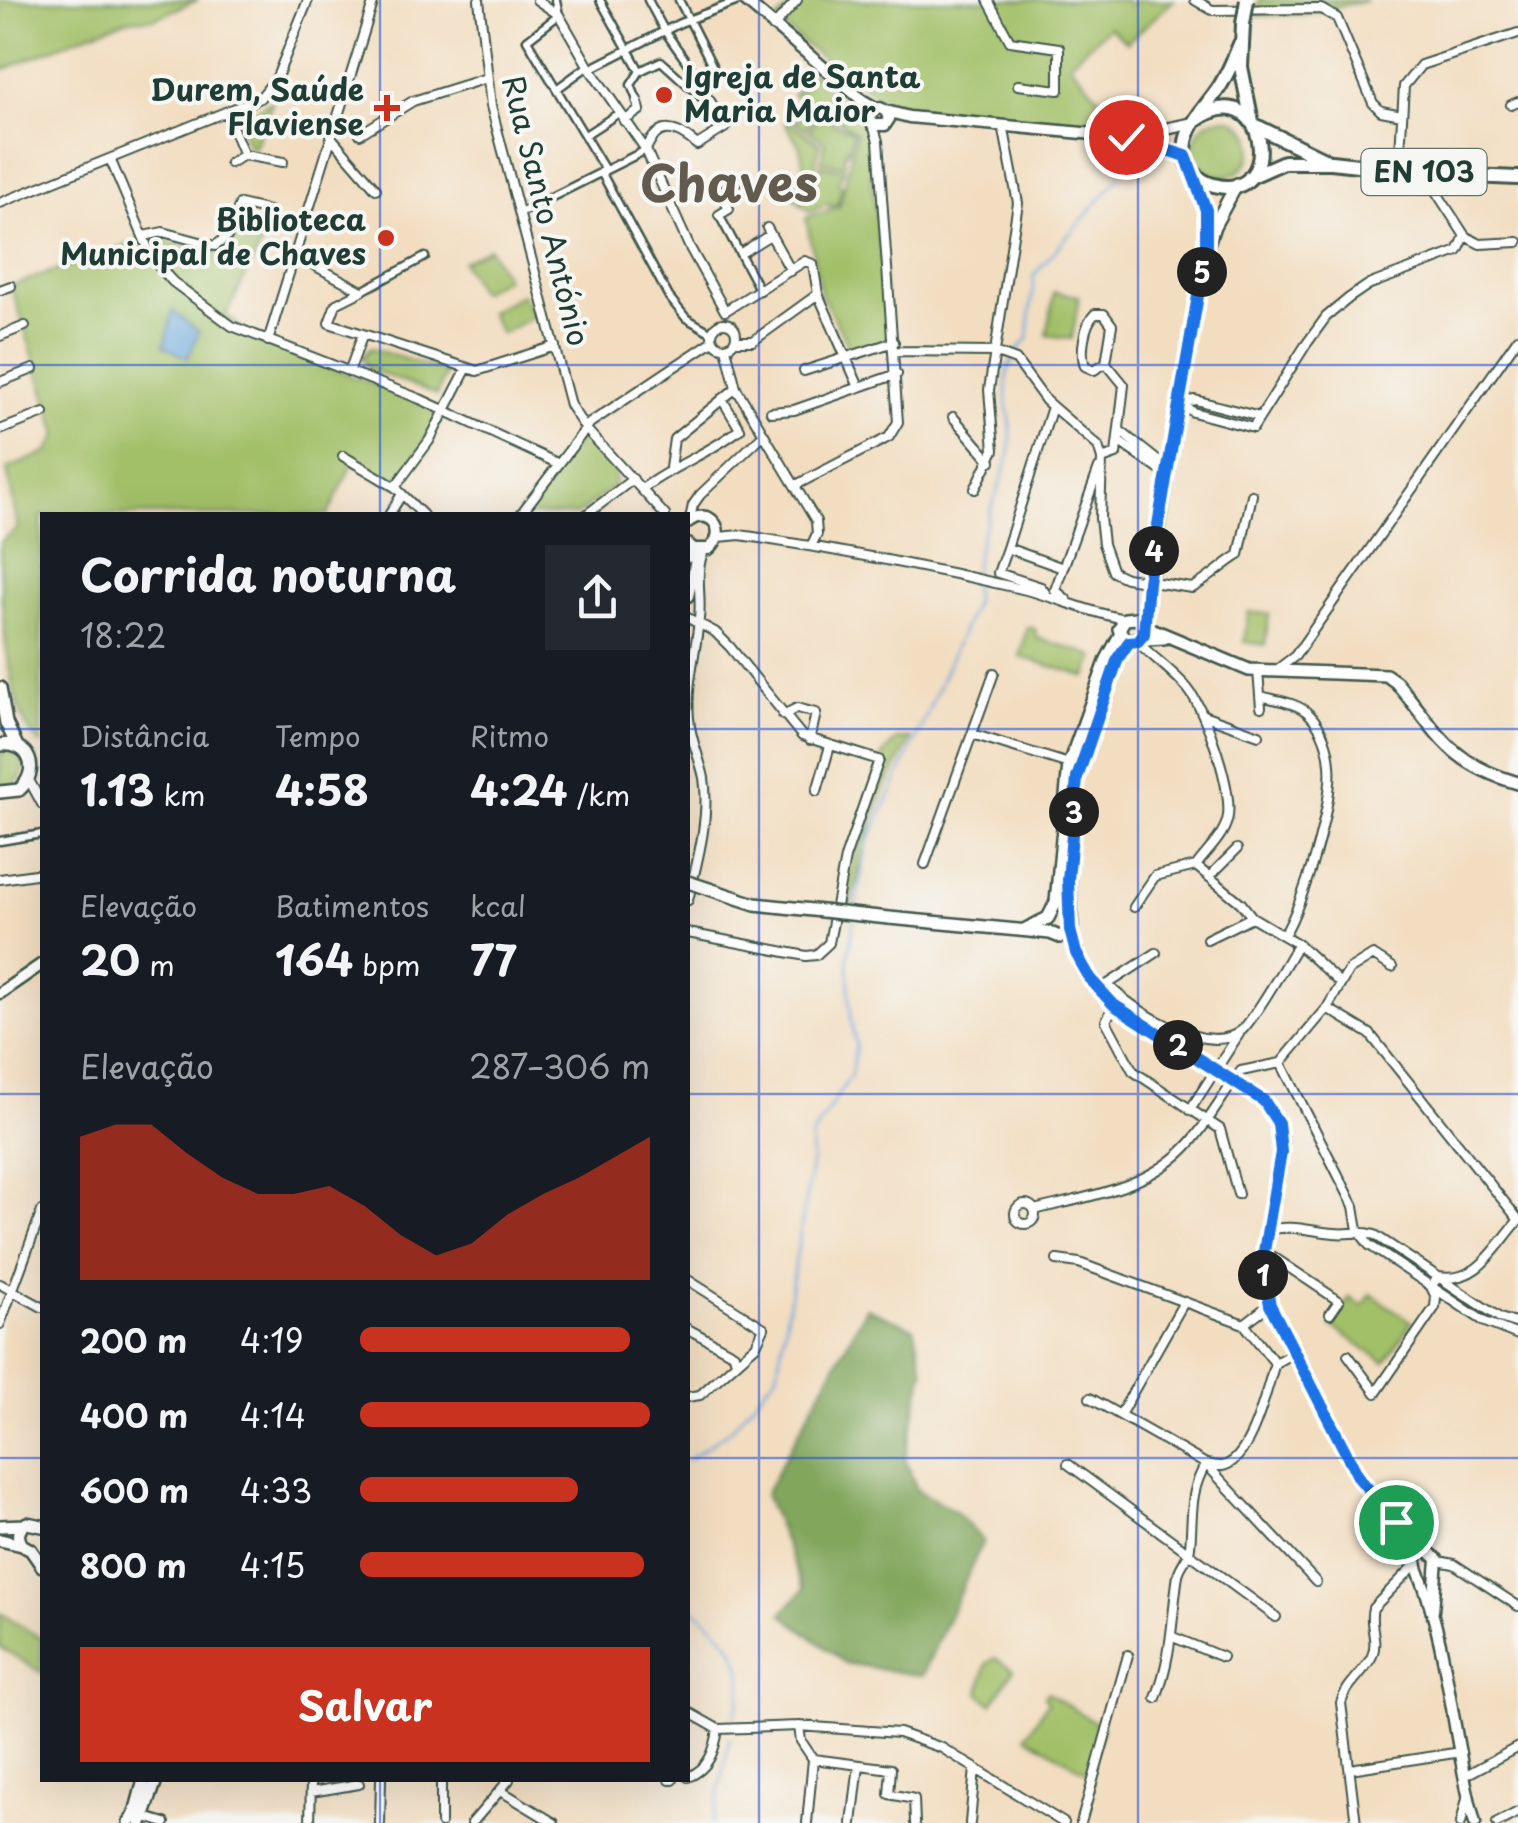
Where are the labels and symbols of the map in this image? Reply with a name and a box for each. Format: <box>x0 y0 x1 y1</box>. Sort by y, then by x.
place label: Igreja de Santa Maria Maior <box>684 53 921 132</box>
place label: Durem, Saúde Flaviense <box>150 66 364 145</box>
street label: Rua Santo António <box>492 71 603 350</box>
marker: Igreja de Santa Maria Maior <box>653 84 675 106</box>
marker: Durem, Saúde Flaviense <box>374 95 400 121</box>
pin <box>1084 95 1169 180</box>
district label: Chaves <box>640 143 818 219</box>
road number: EN 103 <box>1362 149 1486 195</box>
place label: Biblioteca Municipal de Chaves <box>60 196 367 275</box>
marker: Biblioteca Municipal de Chaves <box>375 227 397 249</box>
pin: 5 <box>1177 247 1227 297</box>
pin: 4 <box>1129 526 1179 576</box>
pin: 3 <box>1049 787 1099 837</box>
pin: 2 <box>1153 1020 1203 1070</box>
pin: 1 <box>1238 1250 1288 1300</box>
pin <box>1354 1480 1439 1565</box>

